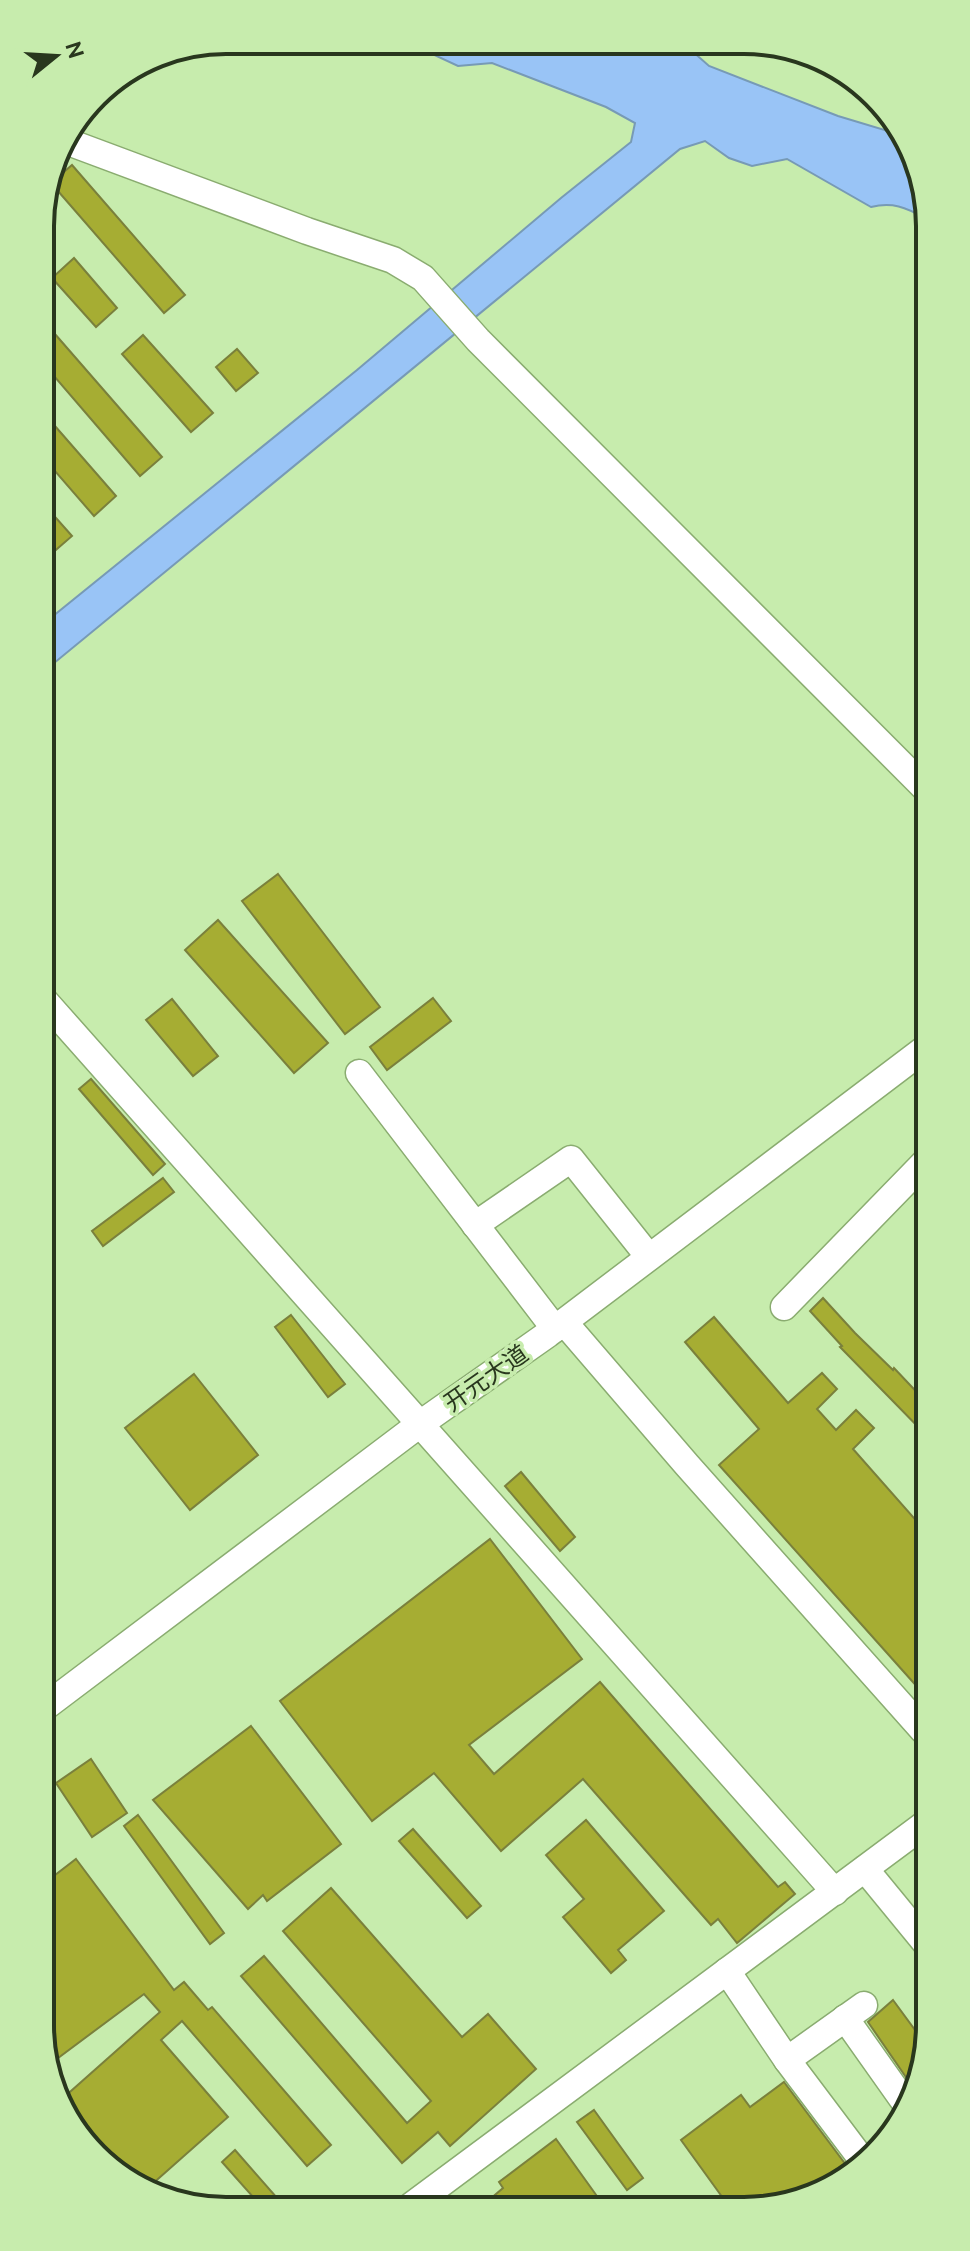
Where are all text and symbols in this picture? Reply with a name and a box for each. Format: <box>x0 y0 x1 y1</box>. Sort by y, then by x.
north arrow <box>16 16 96 96</box>
text: N <box>61 38 90 61</box>
street label: 开元大道 <box>439 1339 533 1417</box>

